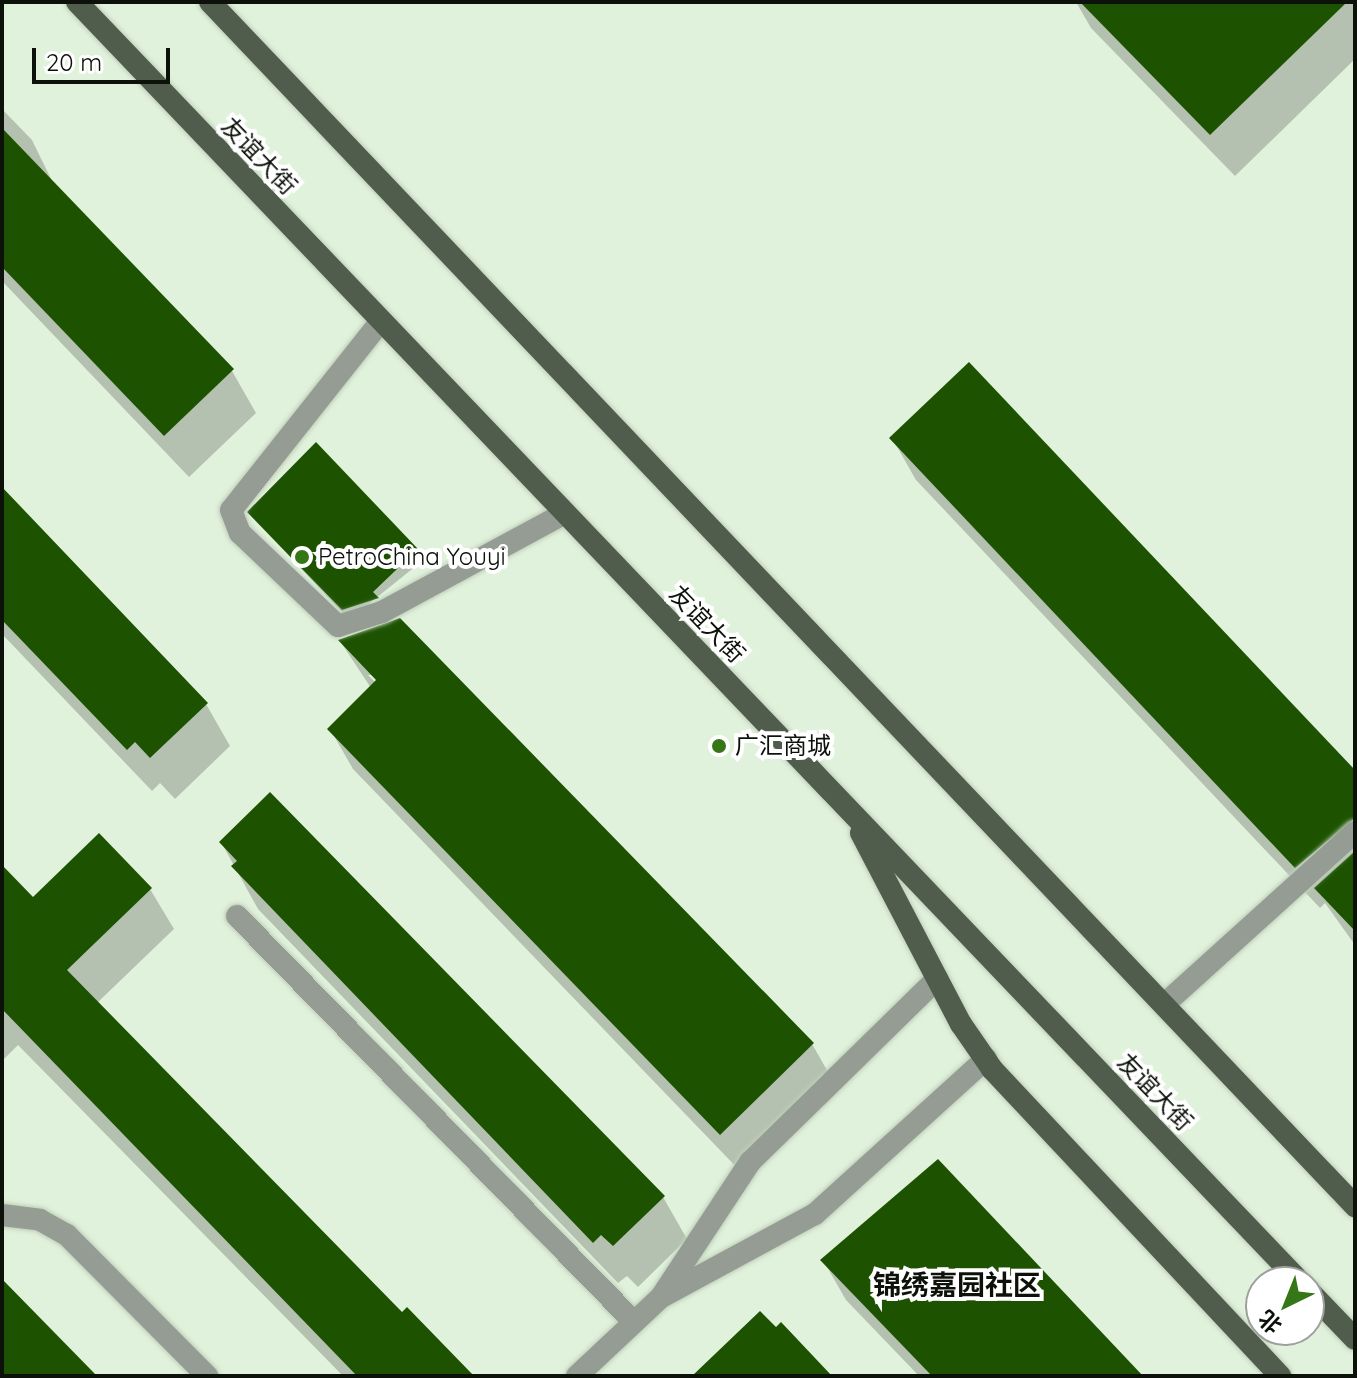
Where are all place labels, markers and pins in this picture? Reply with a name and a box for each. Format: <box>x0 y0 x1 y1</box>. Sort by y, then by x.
place label: PetroChina Youyi <box>318 543 506 571</box>
marker: PetroChina Youyi <box>293 548 311 566</box>
place label: 广汇商城 <box>735 732 831 760</box>
marker: 广汇商城 <box>710 737 728 755</box>

